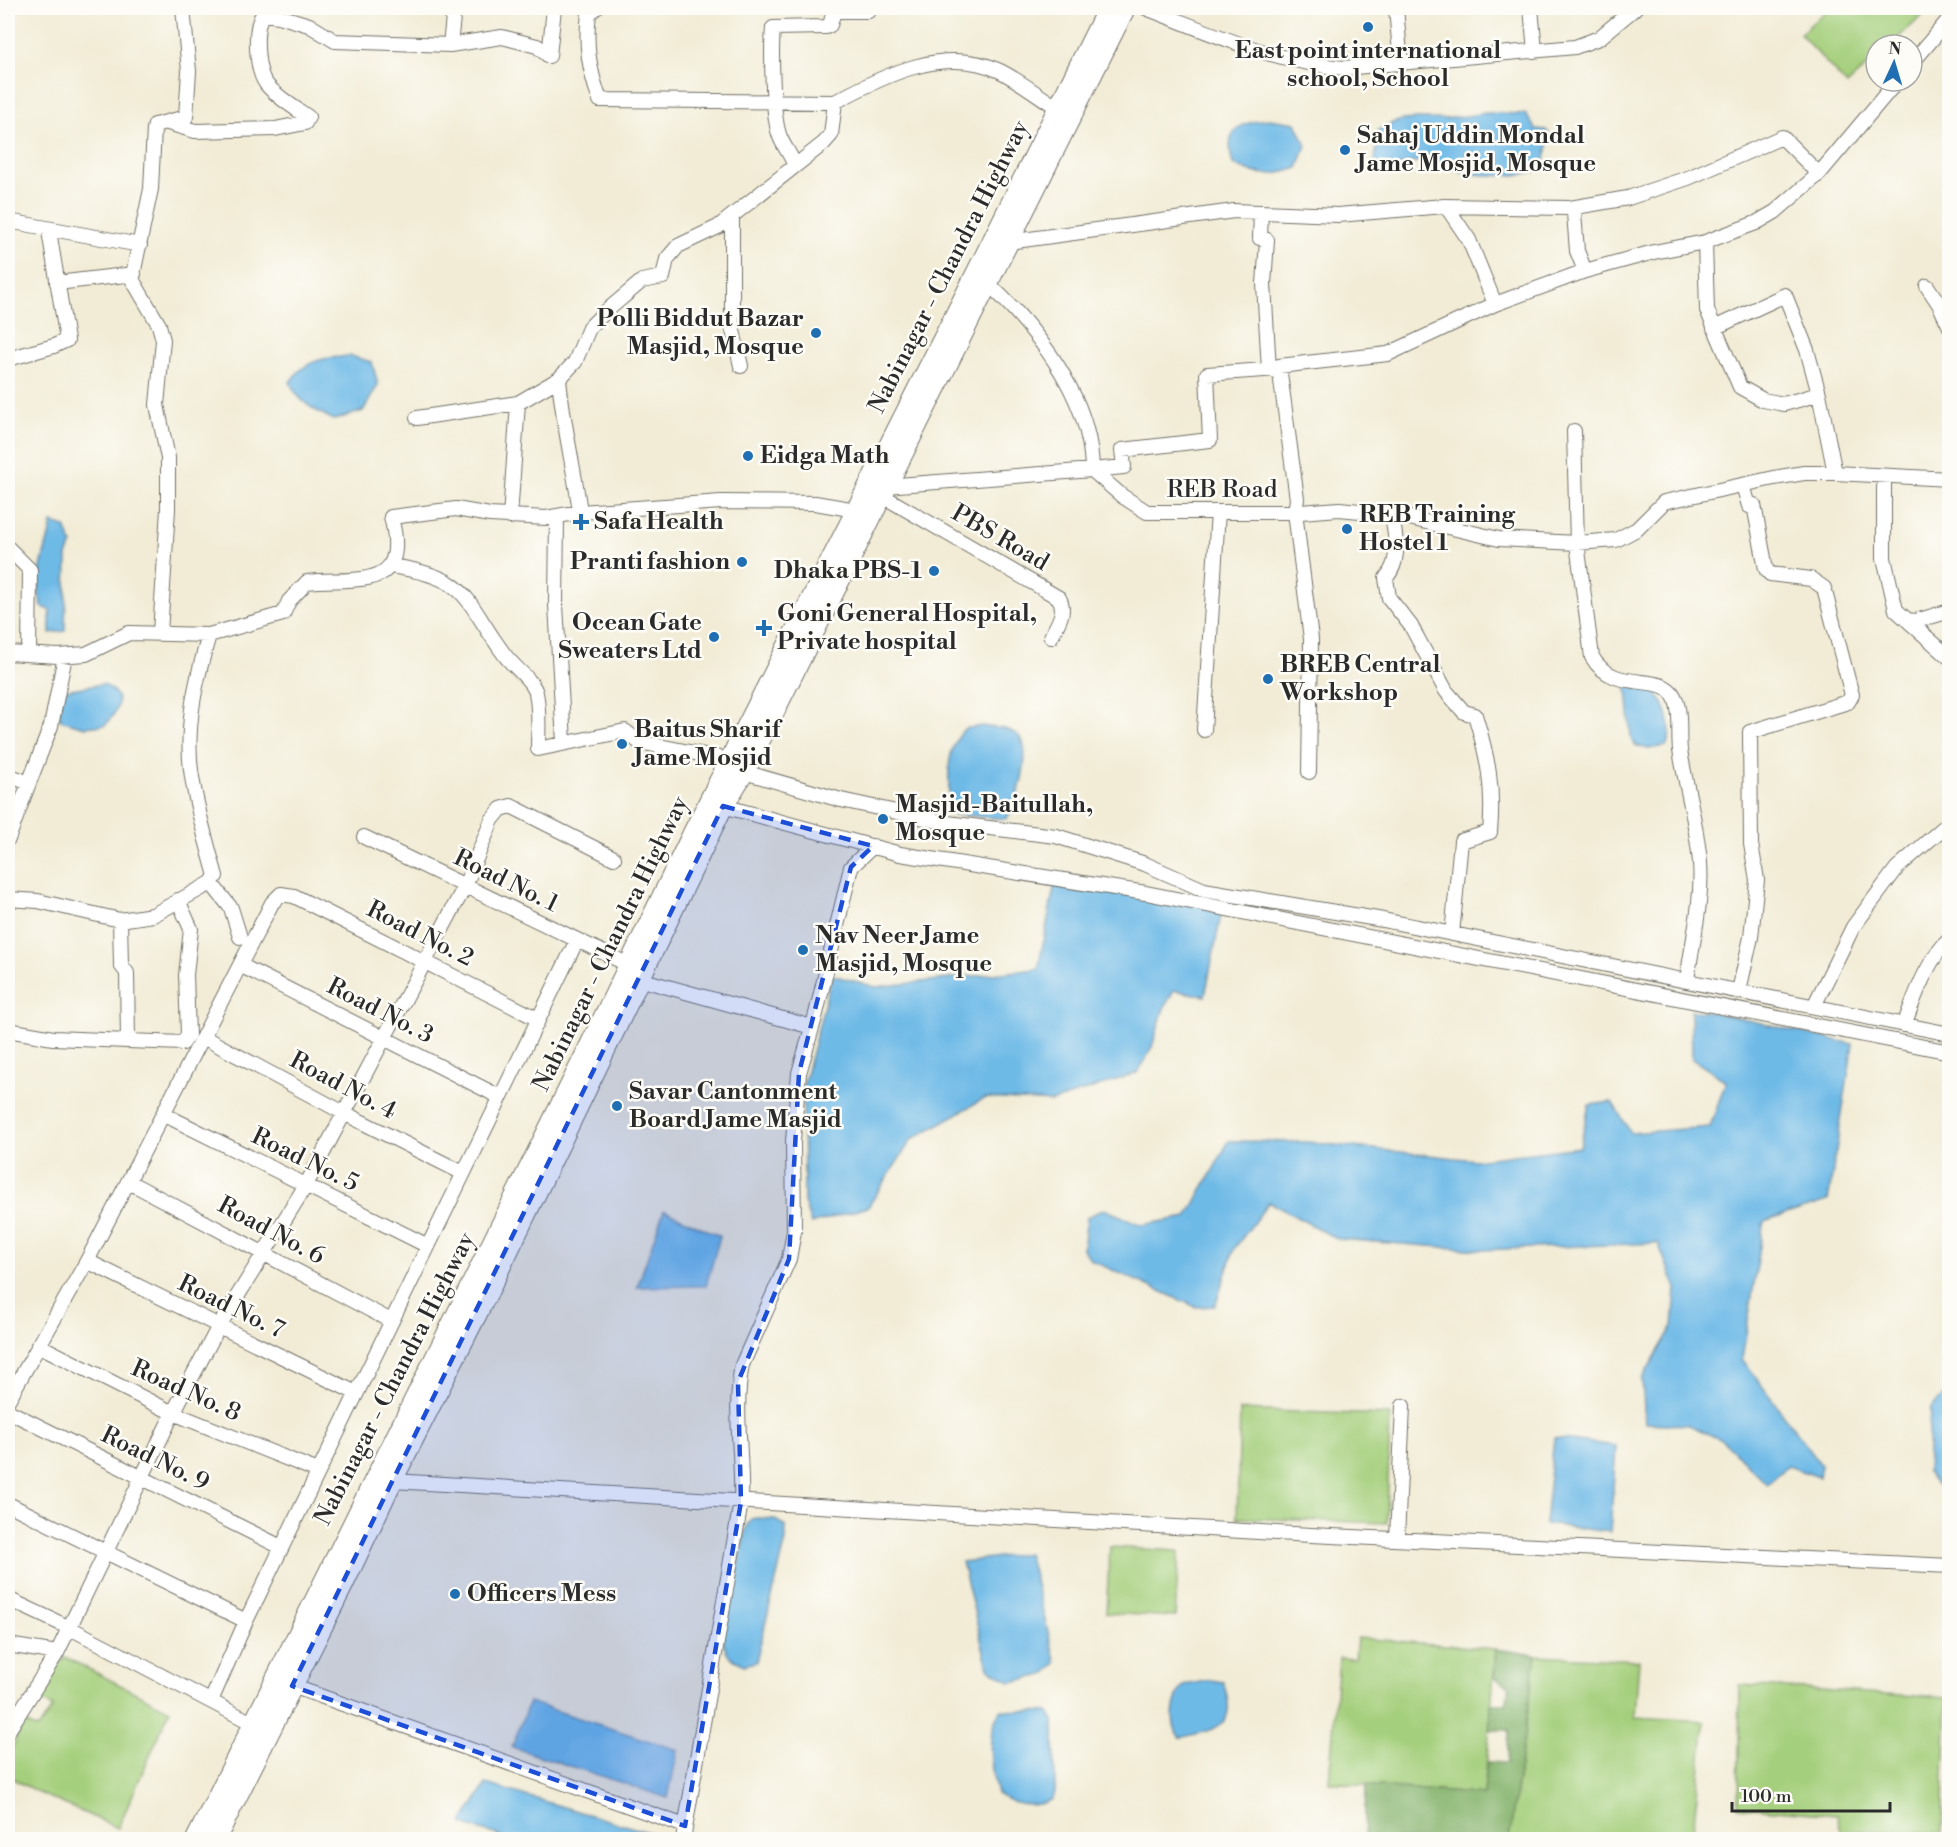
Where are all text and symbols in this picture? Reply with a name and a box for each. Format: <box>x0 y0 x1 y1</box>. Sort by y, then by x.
marker: East point international school, School <box>1361 20 1375 34</box>
north arrow <box>1864 33 1924 93</box>
place label: East point international school, School <box>1235 36 1501 94</box>
text: N <box>1888 39 1902 59</box>
street label: Nabinagar - Chandra Highway <box>862 115 1036 418</box>
place label: Sahaj Uddin Mondal Jame Mosjid, Mosque <box>1354 121 1596 179</box>
marker: Sahaj Uddin Mondal Jame Mosjid, Mosque <box>1338 143 1352 157</box>
place label: Polli Biddut Bazar Masjid, Mosque <box>597 304 804 362</box>
marker: Polli Biddut Bazar Masjid, Mosque <box>809 326 823 340</box>
place label: Eidga Math <box>760 441 890 471</box>
marker: Eidga Math <box>741 449 755 463</box>
street label: REB Road <box>1167 475 1278 505</box>
street label: PBS Road <box>946 498 1054 578</box>
place label: REB Training Hostel 1 <box>1359 500 1516 558</box>
place label: Safa Health <box>594 507 724 537</box>
marker: Safa Health <box>572 513 590 531</box>
marker: REB Training Hostel 1 <box>1340 522 1354 536</box>
place label: Pranti fashion <box>570 547 730 577</box>
marker: Pranti fashion <box>735 555 749 569</box>
place label: Dhaka PBS-1 <box>774 556 922 586</box>
marker: Dhaka PBS-1 <box>927 564 941 578</box>
place label: Goni General Hospital, Private hospital <box>777 599 1037 657</box>
place label: Ocean Gate Sweaters Ltd <box>558 608 702 666</box>
marker: Goni General Hospital, Private hospital <box>755 619 773 637</box>
marker: Ocean Gate Sweaters Ltd <box>707 630 721 644</box>
place label: BREB Central Workshop <box>1279 650 1440 708</box>
marker: BREB Central Workshop <box>1261 672 1275 686</box>
place label: Baitus Sharif Jame Mosjid <box>631 715 783 773</box>
marker: Baitus Sharif Jame Mosjid <box>615 737 629 751</box>
place label: Masjid-Baitullah, Mosque <box>895 790 1093 848</box>
street label: Nabinagar - Chandra Highway <box>526 791 696 1096</box>
marker: Masjid-Baitullah, Mosque <box>876 812 890 826</box>
street label: Road No. 1 <box>449 843 564 919</box>
street label: Road No. 2 <box>362 894 478 974</box>
place label: Nav Neer Jame Masjid, Mosque <box>815 921 992 979</box>
marker: Nav Neer Jame Masjid, Mosque <box>796 943 810 957</box>
street label: Road No. 3 <box>322 971 438 1051</box>
street label: Road No. 4 <box>285 1045 401 1127</box>
place label: Savar Cantonment Board Jame Masjid <box>629 1077 842 1135</box>
marker: Savar Cantonment Board Jame Masjid <box>610 1099 624 1113</box>
street label: Road No. 5 <box>247 1121 363 1199</box>
street label: Road No. 6 <box>212 1190 330 1272</box>
street label: Nabinagar - Chandra Highway <box>308 1227 482 1530</box>
street label: Road No. 7 <box>173 1268 289 1346</box>
street label: Road No. 8 <box>126 1354 246 1428</box>
street label: Road No. 9 <box>96 1420 214 1498</box>
place label: Officers Mess <box>467 1579 616 1609</box>
marker: Officers Mess <box>448 1587 462 1601</box>
scale bar <box>1732 1775 1890 1813</box>
text: 100 m <box>1741 1785 1792 1808</box>

